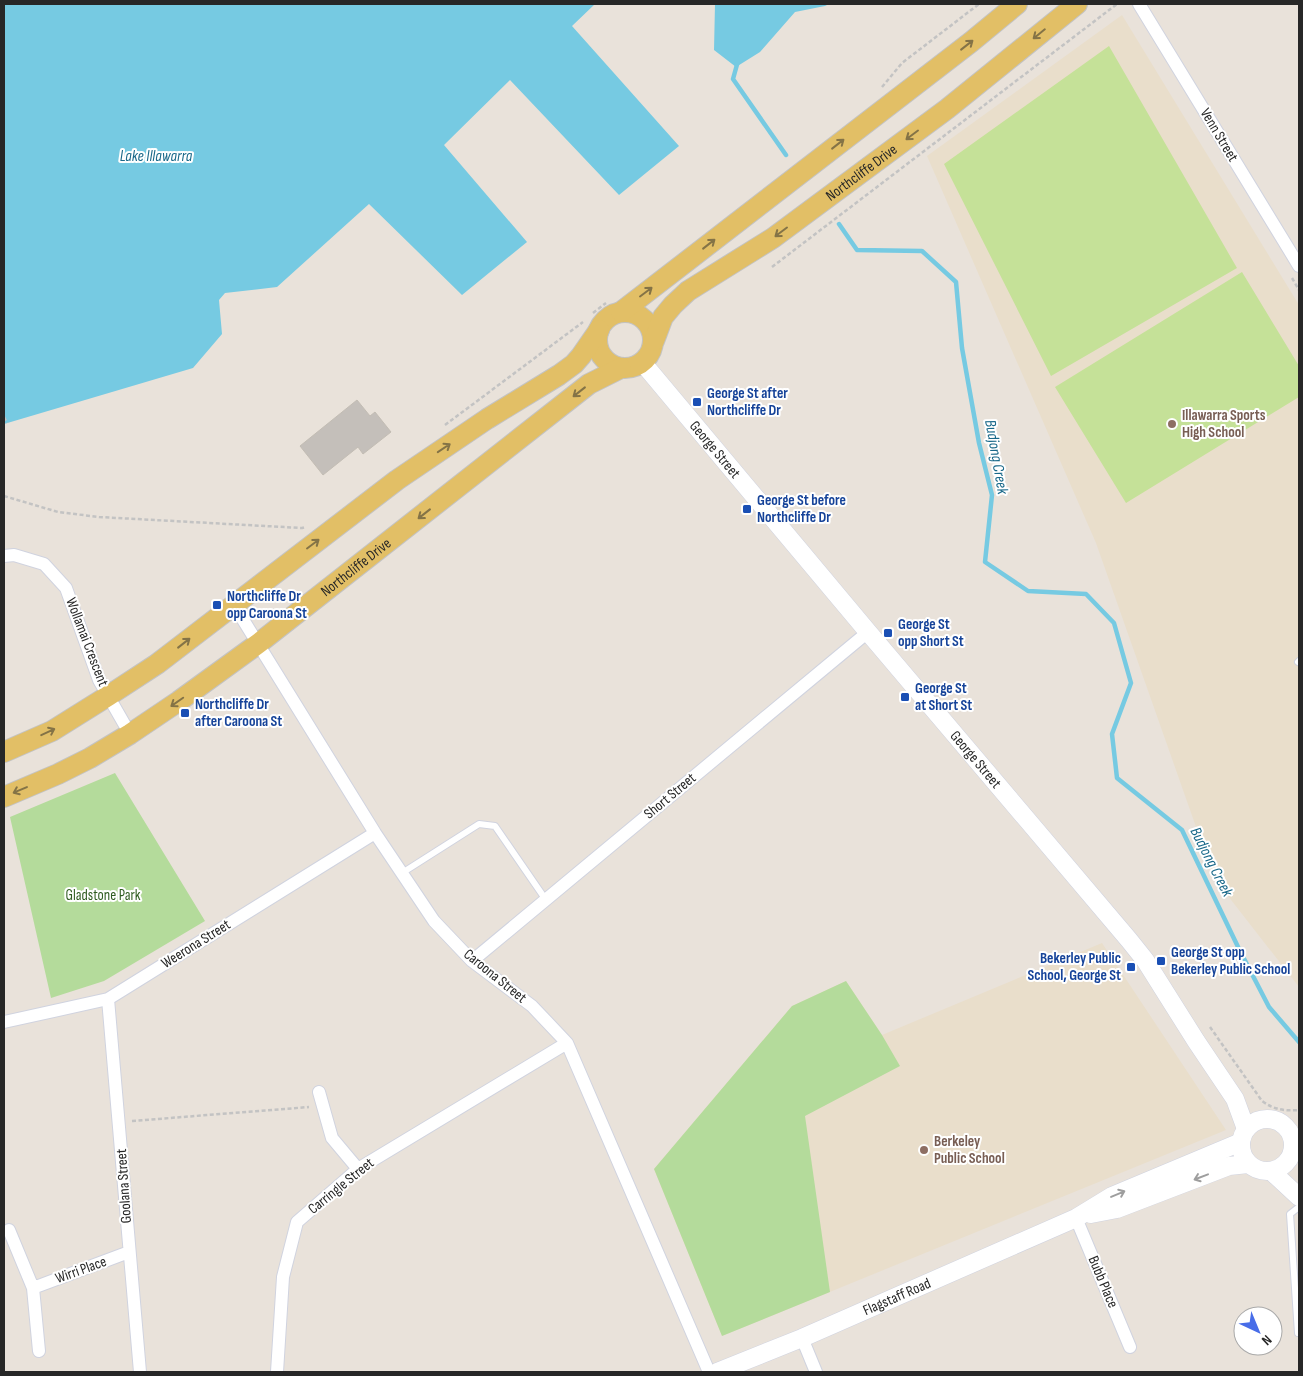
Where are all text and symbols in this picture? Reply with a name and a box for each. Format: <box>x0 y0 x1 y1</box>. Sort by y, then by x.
one-way arrow <box>1033 29 1046 40</box>
one-way arrow <box>960 40 973 51</box>
street label: Venn Street <box>1196 105 1243 166</box>
one-way arrow <box>905 130 919 140</box>
one-way arrow <box>831 139 844 150</box>
street label: Northcliffe Drive <box>822 140 901 205</box>
water label: Lake Illawarra <box>120 147 193 166</box>
one-way arrow <box>774 227 788 237</box>
one-way arrow <box>702 238 715 249</box>
one-way arrow <box>639 287 652 298</box>
place label: George St after Northcliffe Dr <box>707 384 788 420</box>
one-way arrow <box>573 387 586 398</box>
marker: George St after Northcliffe Dr <box>691 396 703 408</box>
place label: Illawarra Sports High School <box>1182 406 1266 442</box>
street label: George Street <box>686 417 745 483</box>
water label: Budjong Creek <box>980 418 1012 497</box>
marker: Illawarra Sports High School <box>1166 418 1178 430</box>
one-way arrow <box>437 443 451 453</box>
place label: George St before Northcliffe Dr <box>757 491 846 527</box>
marker: George St before Northcliffe Dr <box>741 503 753 515</box>
one-way arrow <box>418 509 431 520</box>
street label: Northcliffe Drive <box>317 534 395 601</box>
one-way arrow <box>306 539 319 550</box>
place label: Northcliffe Dr opp Caroona St <box>227 587 307 623</box>
street label: Wollamai Crescent <box>61 595 113 689</box>
marker: Northcliffe Dr opp Caroona St <box>211 599 223 611</box>
place label: George St opp Short St <box>898 615 964 651</box>
marker: George St opp Short St <box>882 627 894 639</box>
one-way arrow <box>177 638 191 648</box>
place label: George St at Short St <box>915 679 972 715</box>
marker: George St at Short St <box>899 691 911 703</box>
place label: Northcliffe Dr after Caroona St <box>195 695 282 731</box>
one-way arrow <box>170 697 184 707</box>
marker: Northcliffe Dr after Caroona St <box>179 707 191 719</box>
one-way arrow <box>41 727 56 737</box>
street label: George Street <box>946 727 1006 792</box>
street label: Short Street <box>640 768 700 823</box>
one-way arrow <box>13 786 28 795</box>
water label: Budjong Creek <box>1185 824 1237 901</box>
park label: Gladstone Park <box>65 886 141 905</box>
street label: Weerona Street <box>158 915 235 973</box>
place label: George St opp Bekerley Public School <box>1171 943 1290 979</box>
street label: Caroona Street <box>460 945 531 1007</box>
place label: Bekerley Public School, George St <box>1027 949 1121 985</box>
marker: George St opp Bekerley Public School <box>1155 955 1167 967</box>
marker: Bekerley Public School, George St <box>1125 961 1137 973</box>
place label: Berkeley Public School <box>934 1132 1005 1168</box>
marker: Berkeley Public School <box>918 1144 930 1156</box>
street label: Goolana Street <box>112 1148 136 1224</box>
street label: Carringle Street <box>304 1153 378 1218</box>
one-way arrow <box>1194 1173 1209 1182</box>
one-way arrow <box>1110 1188 1125 1198</box>
street label: Wirri Place <box>53 1252 109 1288</box>
street label: Bubb Place <box>1084 1253 1122 1311</box>
street label: Flagstaff Road <box>860 1273 934 1320</box>
north arrow <box>1233 1306 1283 1356</box>
text: N <box>1258 1331 1275 1349</box>

